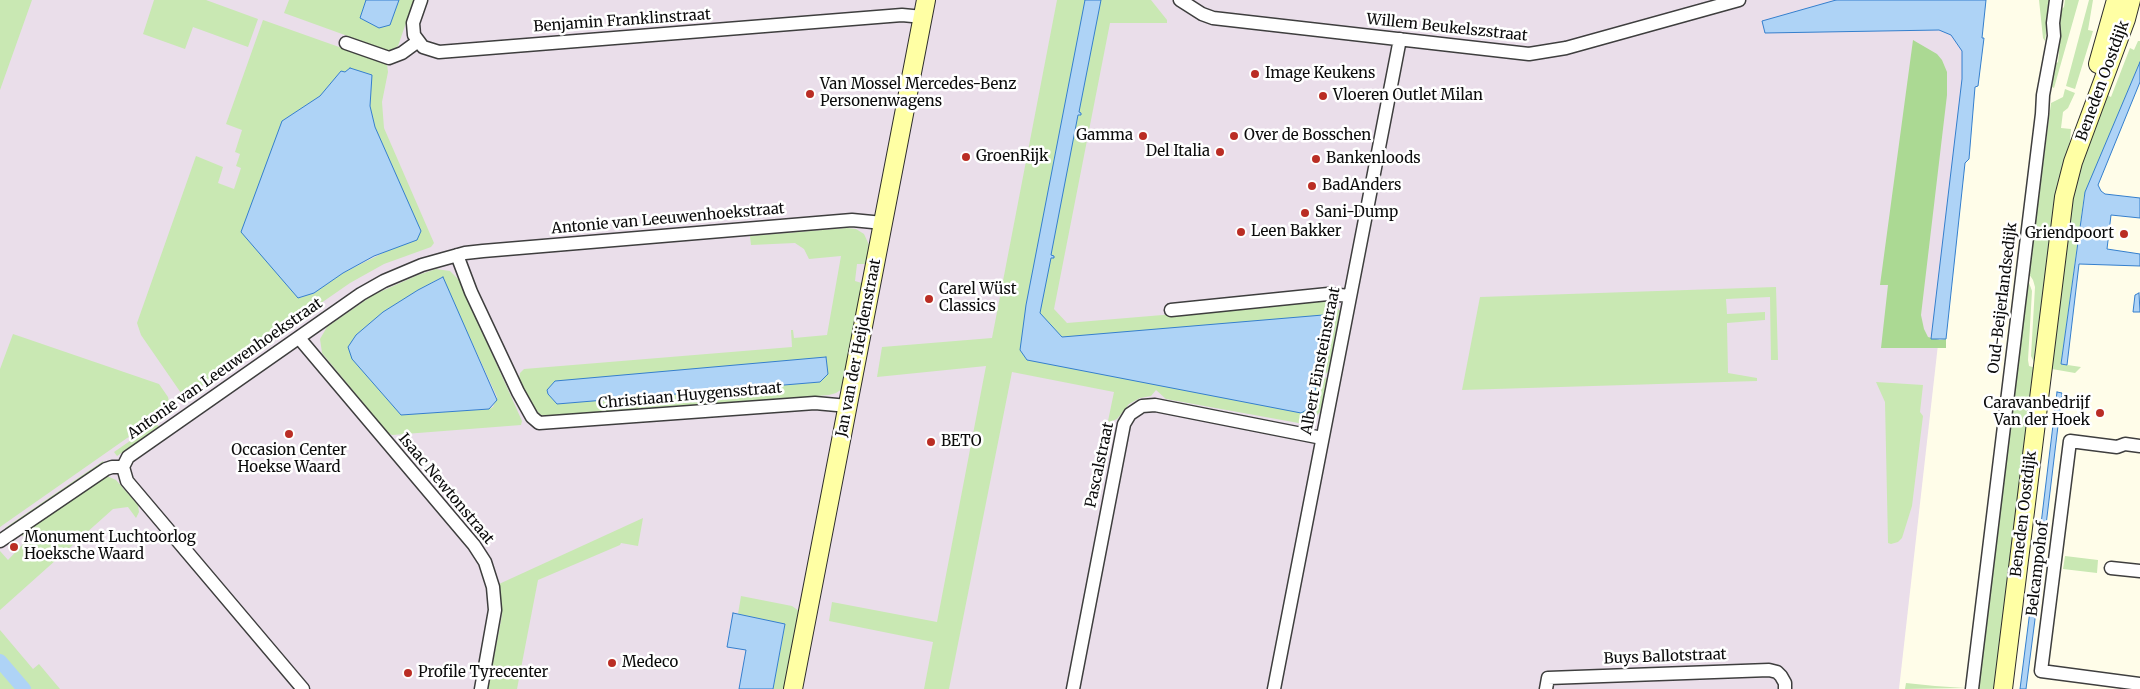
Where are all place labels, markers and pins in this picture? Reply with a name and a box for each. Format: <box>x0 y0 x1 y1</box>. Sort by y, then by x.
place label: Image Keukens <box>1265 65 1375 83</box>
marker: Image Keukens <box>1249 68 1261 80</box>
place label: Van Mossel Mercedes-Benz Personenwagens <box>820 76 1016 111</box>
place label: Vloeren Outlet Milan <box>1333 87 1483 105</box>
marker: Van Mossel Mercedes-Benz Personenwagens <box>804 88 816 100</box>
marker: Vloeren Outlet Milan <box>1317 90 1329 102</box>
place label: Gamma <box>1076 127 1133 145</box>
place label: Over de Bosschen <box>1244 127 1371 145</box>
marker: Gamma <box>1137 130 1149 142</box>
marker: Over de Bosschen <box>1228 130 1240 142</box>
place label: Del Italia <box>1146 143 1210 161</box>
marker: Del Italia <box>1214 146 1226 158</box>
place label: GroenRijk <box>976 148 1049 166</box>
place label: Bankenloods <box>1326 150 1421 168</box>
marker: GroenRijk <box>960 151 972 163</box>
marker: Bankenloods <box>1310 153 1322 165</box>
place label: BadAnders <box>1322 177 1401 195</box>
marker: BadAnders <box>1306 180 1318 192</box>
place label: Sani-Dump <box>1315 204 1398 222</box>
marker: Sani-Dump <box>1299 207 1311 219</box>
place label: Leen Bakker <box>1251 223 1342 241</box>
place label: Griendpoort <box>2025 225 2114 243</box>
marker: Leen Bakker <box>1235 226 1247 238</box>
marker: Griendpoort <box>2118 228 2130 240</box>
place label: Carel Wüst Classics <box>939 281 1017 316</box>
marker: Carel Wüst Classics <box>923 293 935 305</box>
place label: Caravanbedrijf Van der Hoek <box>1984 395 2090 430</box>
marker: Caravanbedrijf Van der Hoek <box>2094 407 2106 419</box>
marker: Occasion Center Hoekse Waard <box>283 428 295 440</box>
place label: BETO <box>941 433 982 451</box>
marker: BETO <box>925 436 937 448</box>
place label: Occasion Center Hoekse Waard <box>231 442 347 477</box>
place label: Monument Luchtoorlog Hoeksche Waard <box>24 529 196 564</box>
marker: Monument Luchtoorlog Hoeksche Waard <box>8 541 20 553</box>
place label: Medeco <box>622 654 678 672</box>
marker: Medeco <box>606 657 618 669</box>
place label: Profile Tyrecenter <box>418 664 548 682</box>
marker: Profile Tyrecenter <box>402 667 414 679</box>

